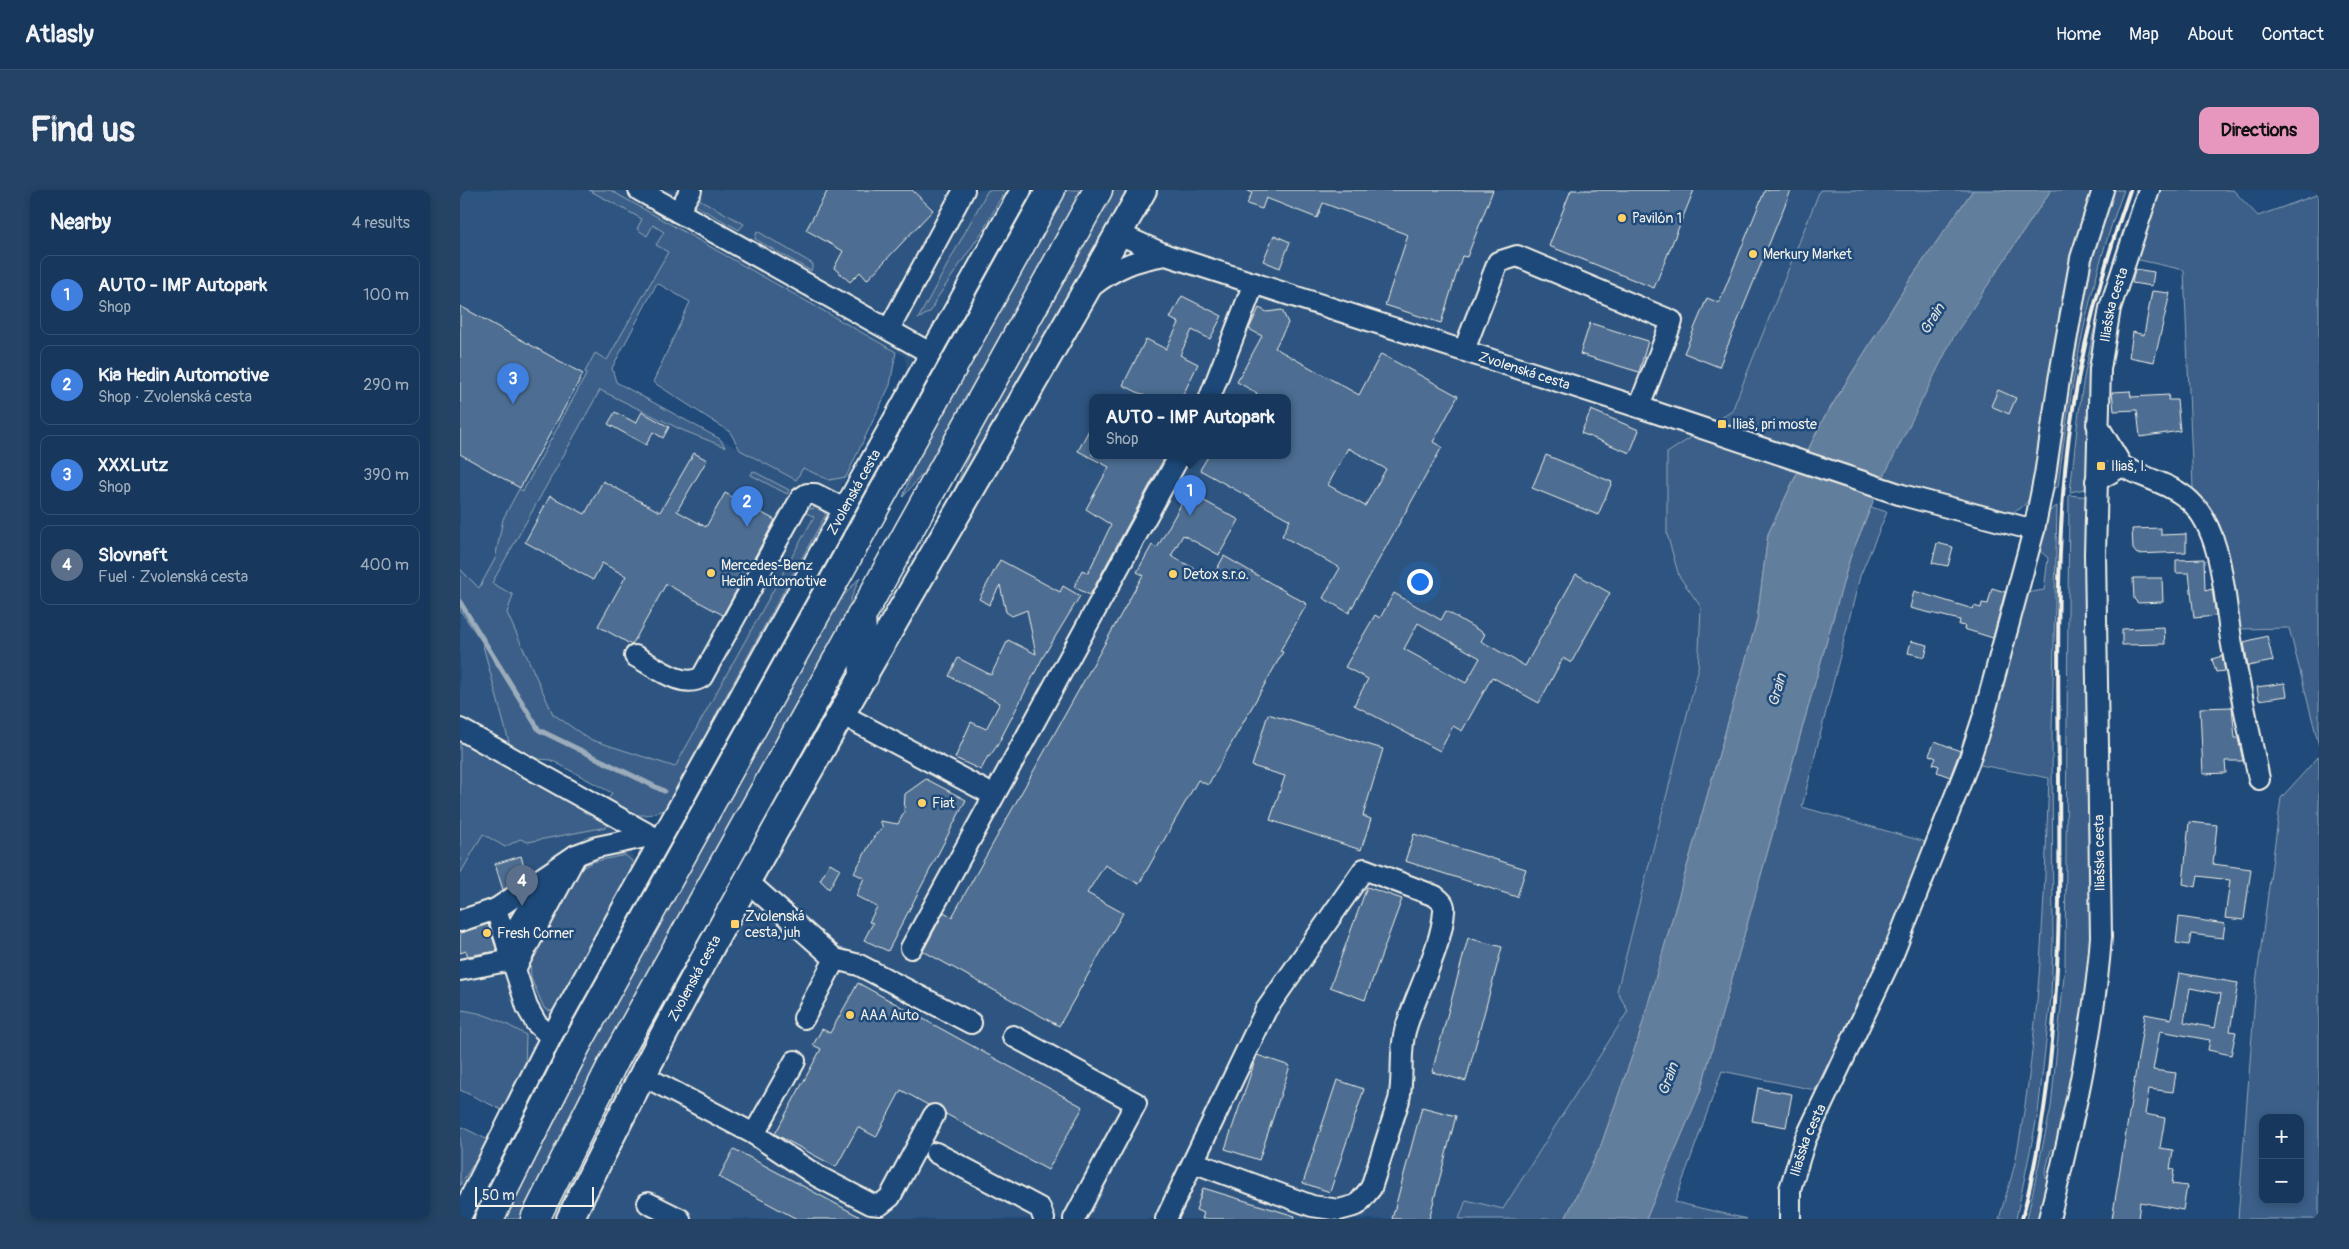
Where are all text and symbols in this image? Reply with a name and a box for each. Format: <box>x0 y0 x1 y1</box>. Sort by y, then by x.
text: Atlasly <box>25 20 94 49</box>
text: Home <box>2056 23 2101 46</box>
text: Map <box>2129 23 2159 46</box>
text: About <box>2187 23 2233 46</box>
text: Contact <box>2261 23 2324 46</box>
button: Directions <box>2199 107 2319 154</box>
text: Find us <box>30 108 135 152</box>
text: Nearby <box>50 209 111 236</box>
place label: Pavilón 1 <box>1632 210 1682 227</box>
marker: Pavilón 1 <box>1616 212 1628 224</box>
text: 4 results <box>352 213 410 233</box>
place label: Merkury Market <box>1763 246 1852 263</box>
marker: Merkury Market <box>1747 248 1759 260</box>
street label: Iliašska cesta <box>2097 265 2132 343</box>
text: AUTO - IMP Autopark <box>98 273 267 297</box>
text: 1 <box>64 285 70 305</box>
text: 100 m <box>363 285 409 305</box>
text: Shop <box>98 297 131 317</box>
water label: Grain <box>1916 299 1950 338</box>
street label: Zvolenská cesta <box>1476 348 1572 393</box>
text: Kia Hedin Automotive <box>98 363 269 387</box>
pin: 3 <box>497 363 529 404</box>
text: 2 <box>63 375 71 395</box>
text: 290 m <box>363 375 409 395</box>
text: Shop · Zvolenská cesta <box>98 387 252 407</box>
popup <box>1089 394 1291 459</box>
text: AUTO - IMP Autopark <box>1105 405 1275 429</box>
place label: Iliaš, pri moste <box>1732 416 1817 433</box>
marker: Iliaš, pri moste <box>1716 418 1728 430</box>
text: Shop <box>1105 429 1139 449</box>
street label: Zvolenská cesta <box>823 446 884 538</box>
text: XXXLutz <box>98 453 168 477</box>
place label: Iliaš, I. <box>2111 458 2147 475</box>
marker: Iliaš, I. <box>2095 460 2107 472</box>
text: 3 <box>63 465 71 485</box>
text: 390 m <box>363 465 409 485</box>
pin: 1 <box>1174 475 1206 516</box>
text: Shop <box>98 477 131 497</box>
pin: 2 <box>731 486 763 527</box>
text: Slovnaft <box>98 543 167 567</box>
text: 4 <box>62 555 72 575</box>
text: 400 m <box>360 555 409 575</box>
place label: Mercedes-Benz Hedin Automotive <box>721 557 826 590</box>
place label: Detox s.r.o. <box>1183 566 1249 583</box>
text: Fuel · Zvolenská cesta <box>98 567 248 587</box>
marker: Mercedes-Benz Hedin Automotive <box>705 567 717 579</box>
marker: Detox s.r.o. <box>1167 568 1179 580</box>
your location <box>1407 569 1433 595</box>
water label: Grain <box>1764 670 1791 709</box>
place label: Fiat <box>932 795 955 812</box>
marker: Fiat <box>916 797 928 809</box>
street label: Iliašska cesta <box>2090 815 2109 891</box>
pin: 4 <box>506 865 538 906</box>
place label: Zvolenská cesta, juh <box>745 908 805 941</box>
marker: Zvolenská cesta, juh <box>729 918 741 930</box>
place label: Fresh Corner <box>497 925 574 942</box>
marker: Fresh Corner <box>481 927 493 939</box>
street label: Zvolenská cesta <box>664 932 725 1024</box>
place label: AAA Auto <box>860 1007 920 1024</box>
marker: AAA Auto <box>844 1009 856 1021</box>
water label: Grain <box>1654 1059 1684 1098</box>
street label: Iliašska cesta <box>1786 1101 1830 1179</box>
map controls <box>2259 1114 2304 1204</box>
button: + <box>2259 1114 2304 1159</box>
button: − <box>2259 1159 2304 1204</box>
scale bar <box>475 1184 594 1207</box>
text: 50 m <box>482 1187 515 1204</box>

